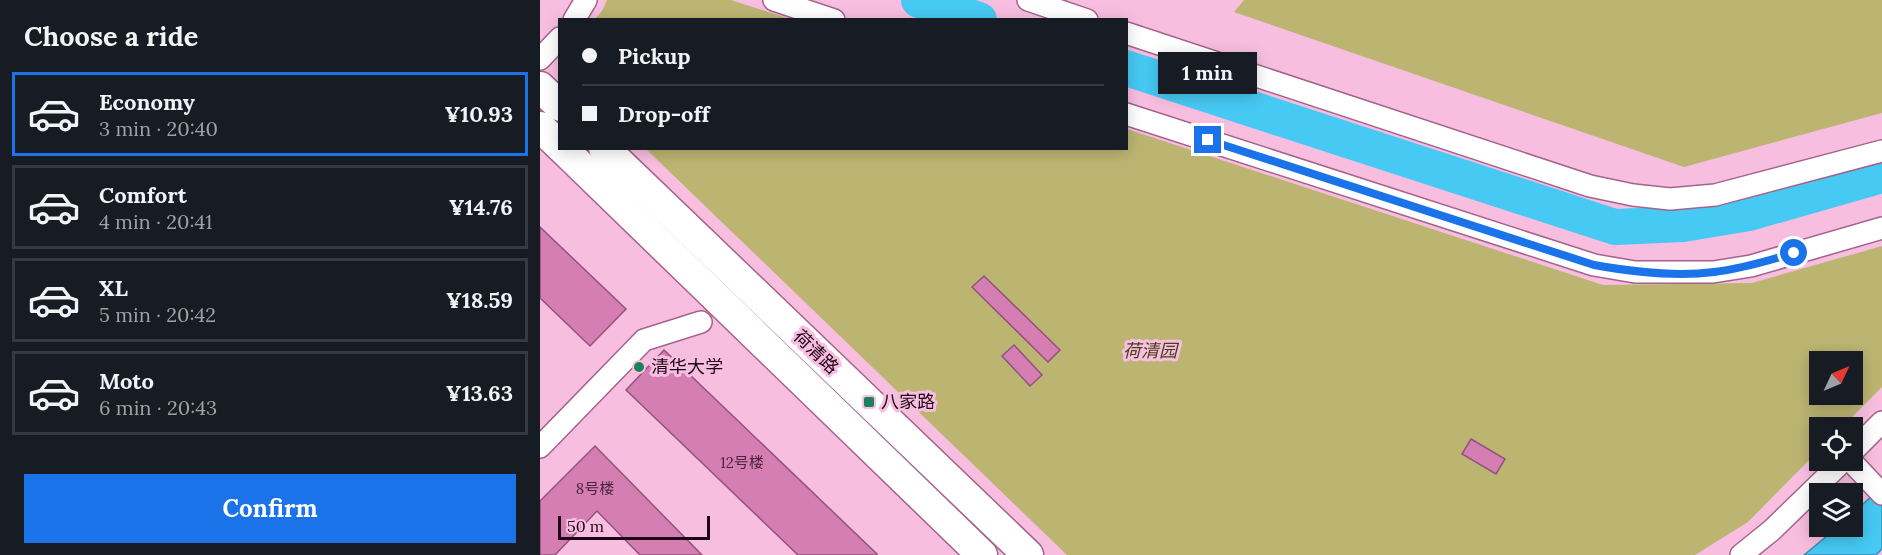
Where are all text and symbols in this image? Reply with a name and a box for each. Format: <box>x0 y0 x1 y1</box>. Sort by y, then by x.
text: Choose a ride <box>24 19 198 53</box>
text: Pickup <box>618 42 691 70</box>
callout: 1 min <box>1158 53 1258 95</box>
text: 1 min <box>1182 60 1233 85</box>
icon: car <box>27 87 81 141</box>
text: Economy <box>99 88 195 116</box>
text: ¥10.93 <box>444 100 513 128</box>
text: Drop-off <box>618 100 710 128</box>
text: 3 min · 20:40 <box>99 116 218 141</box>
route end <box>1194 126 1221 153</box>
icon: car <box>27 180 81 234</box>
text: Comfort <box>99 181 187 209</box>
text: ¥14.76 <box>449 193 513 221</box>
text: 4 min · 20:41 <box>99 209 213 234</box>
route start <box>1780 239 1807 266</box>
icon: car <box>27 273 81 327</box>
text: XL <box>99 274 128 302</box>
text: ¥18.59 <box>446 286 513 314</box>
text: 5 min · 20:42 <box>99 302 216 327</box>
street label: 荷清路 <box>789 325 844 379</box>
park label: 荷清园 <box>1123 339 1180 362</box>
north arrow <box>1809 351 1863 405</box>
map controls <box>1809 351 1863 537</box>
place label: 清华大学 <box>651 355 723 378</box>
marker: 清华大学 <box>632 360 646 374</box>
icon: car <box>27 366 81 420</box>
text: Moto <box>99 367 154 395</box>
text: ¥13.63 <box>446 379 513 407</box>
place label: 八家路 <box>881 390 935 413</box>
text: 6 min · 20:43 <box>99 395 217 420</box>
marker: 八家路 <box>862 395 876 409</box>
button: locate <box>1809 417 1863 471</box>
house number: 12号楼 <box>720 453 764 472</box>
button: Confirm <box>24 474 516 543</box>
house number: 8号楼 <box>576 479 614 498</box>
button: layers <box>1809 483 1863 537</box>
scale bar <box>558 513 710 540</box>
text: 50 m <box>567 516 604 536</box>

